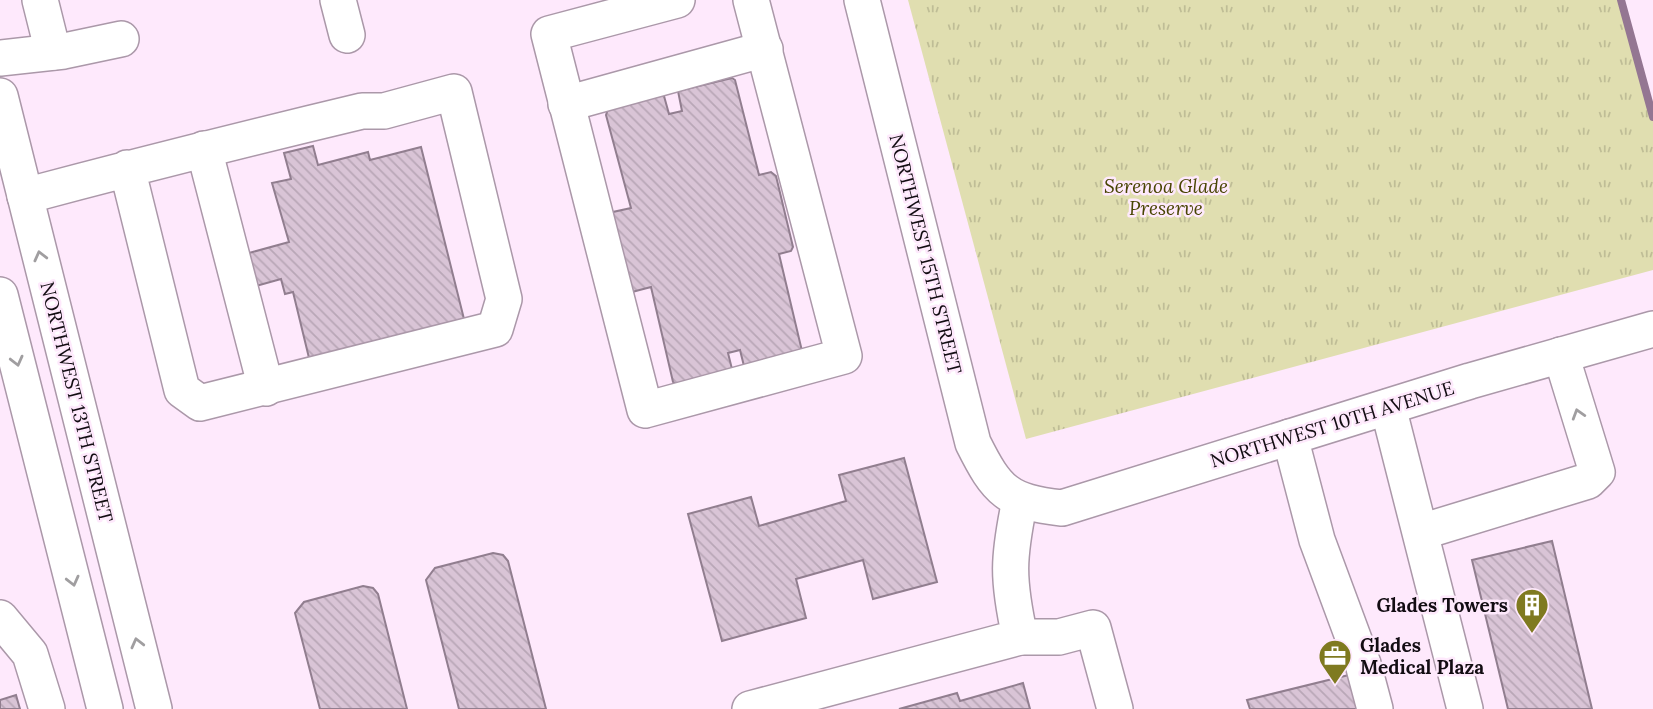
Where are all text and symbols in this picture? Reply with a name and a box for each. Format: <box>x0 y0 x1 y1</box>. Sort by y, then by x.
street label: NORTHWEST 15TH STREET <box>885 131 967 377</box>
park label: Serenoa Glade Preserve <box>1104 174 1228 220</box>
one-way arrow <box>34 250 48 262</box>
street label: NORTHWEST 13TH STREET <box>35 279 119 525</box>
one-way arrow <box>9 355 23 367</box>
street label: NORTHWEST 10TH AVENUE <box>1207 375 1457 473</box>
one-way arrow <box>1572 408 1587 420</box>
one-way arrow <box>65 575 79 587</box>
building icon: Glades Towers <box>1513 586 1551 635</box>
place label: Glades Towers <box>1376 593 1508 617</box>
place label: Glades Medical Plaza <box>1360 633 1484 679</box>
one-way arrow <box>131 637 145 649</box>
office icon: Glades Medical Plaza <box>1316 637 1354 686</box>

